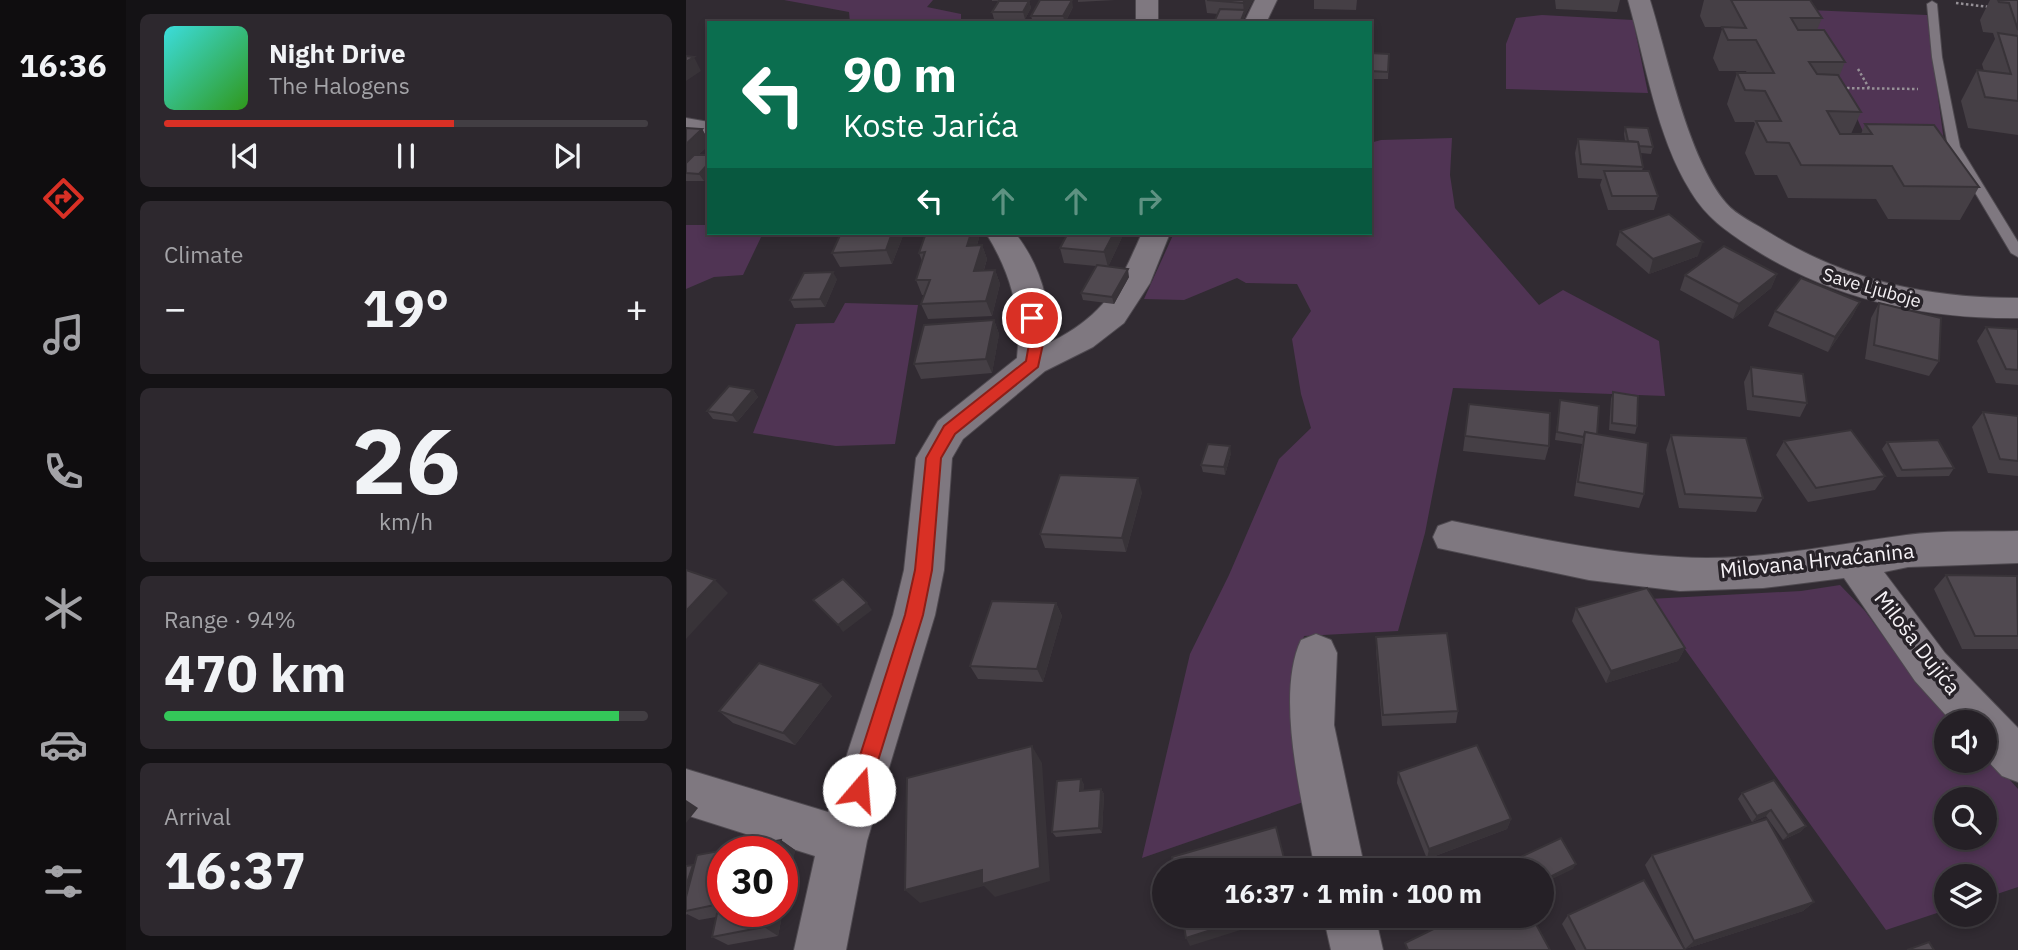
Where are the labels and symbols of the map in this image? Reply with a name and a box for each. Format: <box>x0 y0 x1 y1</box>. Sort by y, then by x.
street label: Save Ljuboje <box>1820 262 1924 313</box>
pin <box>1002 288 1062 348</box>
street label: Milovana Hrvaćanina <box>1718 536 1915 584</box>
street label: Miloša Dujića <box>1868 585 1967 700</box>
position arrow <box>822 753 896 827</box>
speed limit sign: 30 <box>707 836 798 927</box>

